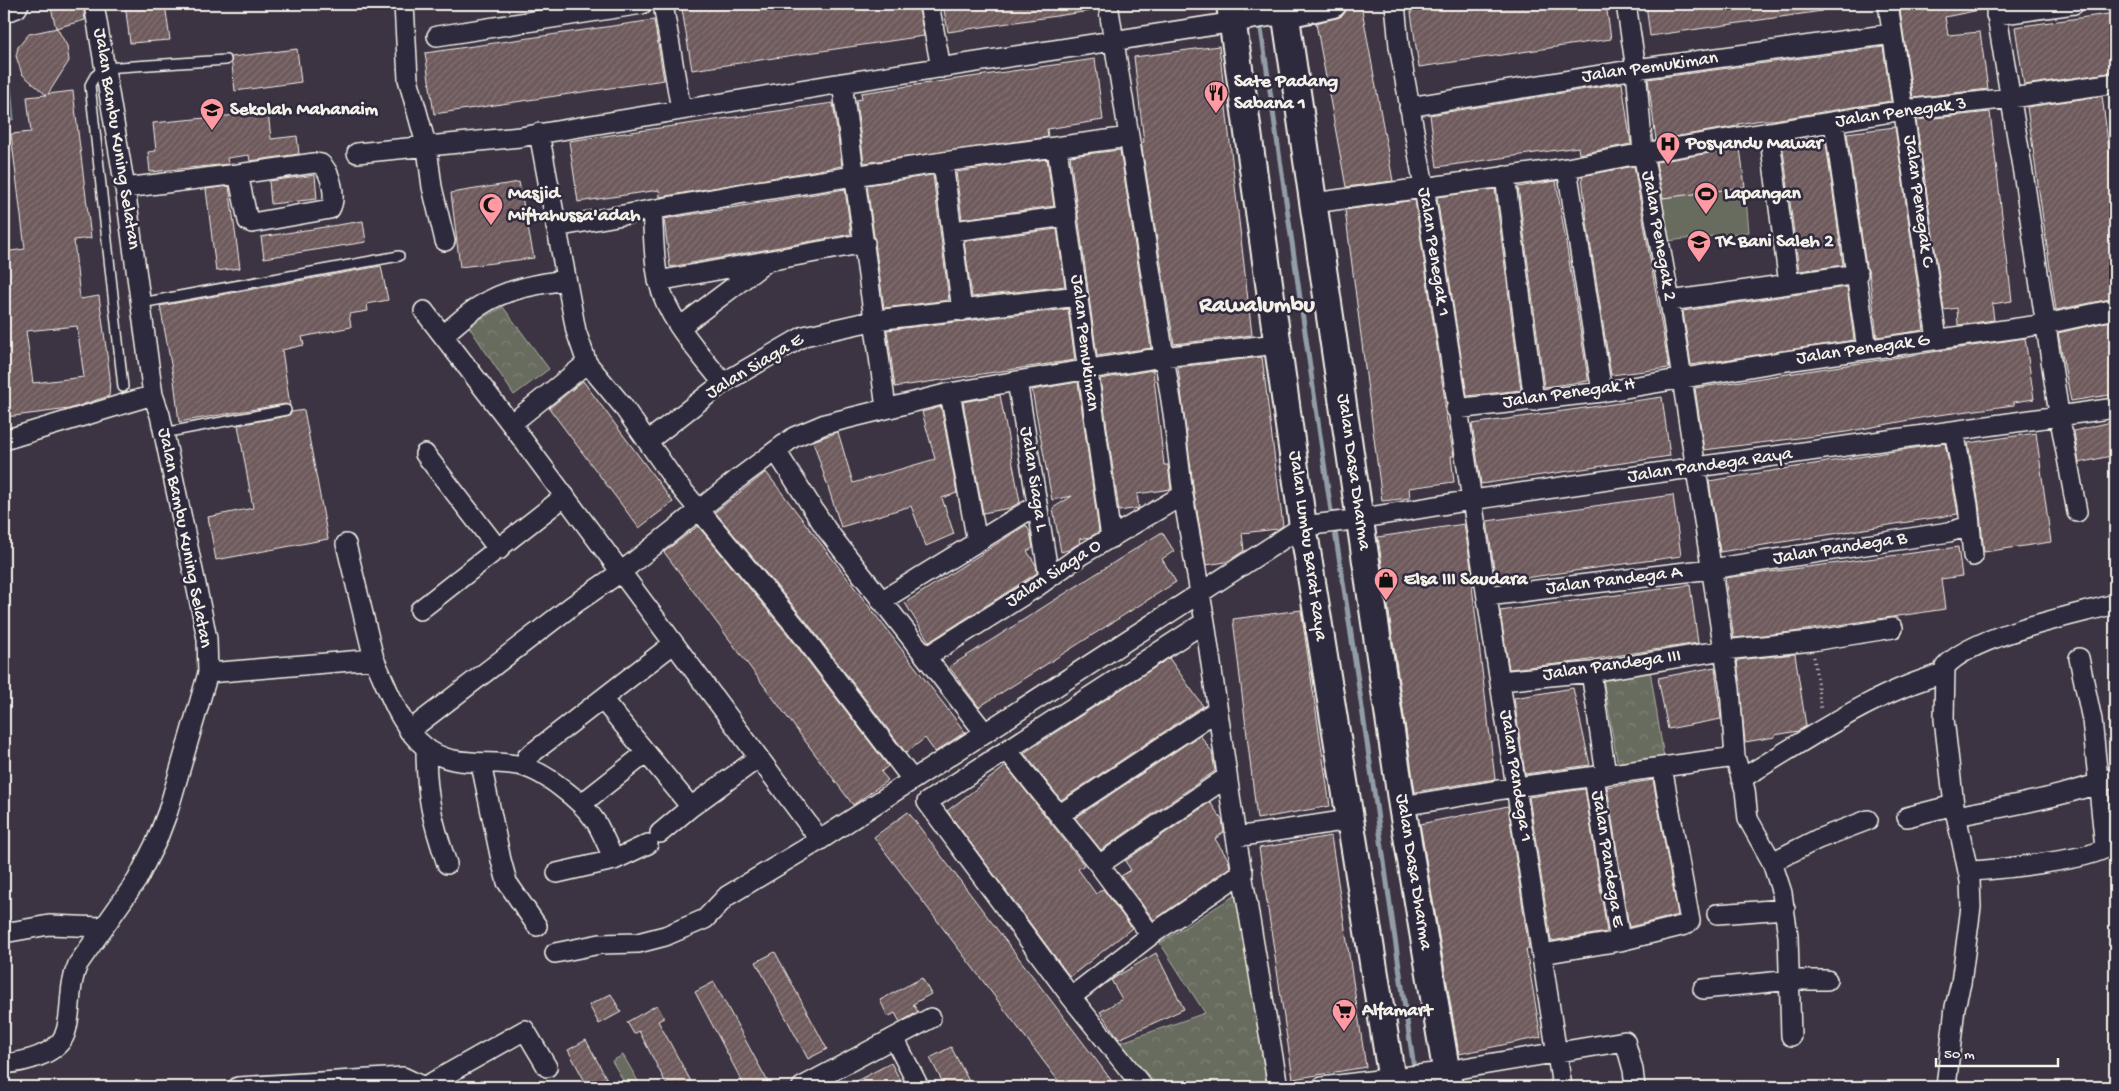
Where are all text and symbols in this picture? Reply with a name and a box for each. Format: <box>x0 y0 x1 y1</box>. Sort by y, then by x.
street label: Jalan Bambu Kuning Selatan <box>87 27 145 251</box>
street label: Jalan Pemukiman <box>1580 47 1720 89</box>
place label: Sate Padang Sabana 1 <box>1234 71 1338 116</box>
restaurant icon: Sate Padang Sabana 1 <box>1203 80 1229 114</box>
street label: Jalan Penegak 3 <box>1834 92 1968 134</box>
school or university icon: Sekolah Mahanaim <box>199 97 225 131</box>
place label: Sekolah Mahanaim <box>230 99 379 122</box>
hospital icon: Posyandu Mawar <box>1655 131 1681 165</box>
place label: Posyandu Mawar <box>1685 133 1825 156</box>
street label: Jalan Penegak C <box>1897 134 1939 270</box>
street label: Jalan Penegak 2 <box>1635 169 1681 303</box>
sports icon: Lapangan <box>1693 181 1719 215</box>
place label: Masjid Miftahussa'adah <box>508 183 641 228</box>
place label: Lapangan <box>1724 183 1802 206</box>
street label: Jalan Penegak 1 <box>1411 186 1455 318</box>
mosque icon: Masjid Miftahussa'adah <box>478 192 504 226</box>
school or university icon: TK Bani Saleh 2 <box>1686 229 1712 263</box>
place label: TK Bani Saleh 2 <box>1714 231 1834 254</box>
street label: Jalan Pemukiman <box>1064 273 1104 413</box>
district label: Rawalumbu <box>1198 292 1315 321</box>
street label: Jalan Siaga E <box>702 328 809 405</box>
street label: Jalan Penegak G <box>1795 329 1932 371</box>
street label: Jalan Penegak H <box>1501 373 1637 415</box>
street label: Jalan Dasa Dharma <box>1331 392 1376 553</box>
street label: Jalan Siaga L <box>1013 425 1053 534</box>
street label: Jalan Bambu Kuning Selatan <box>151 426 217 650</box>
street label: Jalan Pandega Raya <box>1626 443 1795 489</box>
street label: Jalan Lumbu Barat Raya <box>1282 449 1332 644</box>
street label: Jalan Pandega B <box>1771 527 1910 571</box>
street label: Jalan Siaga O <box>1002 534 1107 614</box>
street label: Jalan Pandega A <box>1545 561 1685 601</box>
shop icon: Elsa III Saudara <box>1373 567 1399 601</box>
place label: Elsa III Saudara <box>1404 569 1529 592</box>
street label: Jalan Pandega III <box>1541 645 1683 687</box>
street label: Jalan Pandega 1 <box>1493 708 1537 844</box>
street label: Jalan Pandega E <box>1585 789 1629 930</box>
street label: Jalan Dasa Dharma <box>1389 792 1437 953</box>
supermarket icon: Alfamart <box>1331 998 1357 1032</box>
place label: Alfamart <box>1361 1000 1435 1023</box>
scale bar <box>1936 1036 2059 1068</box>
text: 50 m <box>1944 1046 1975 1064</box>

